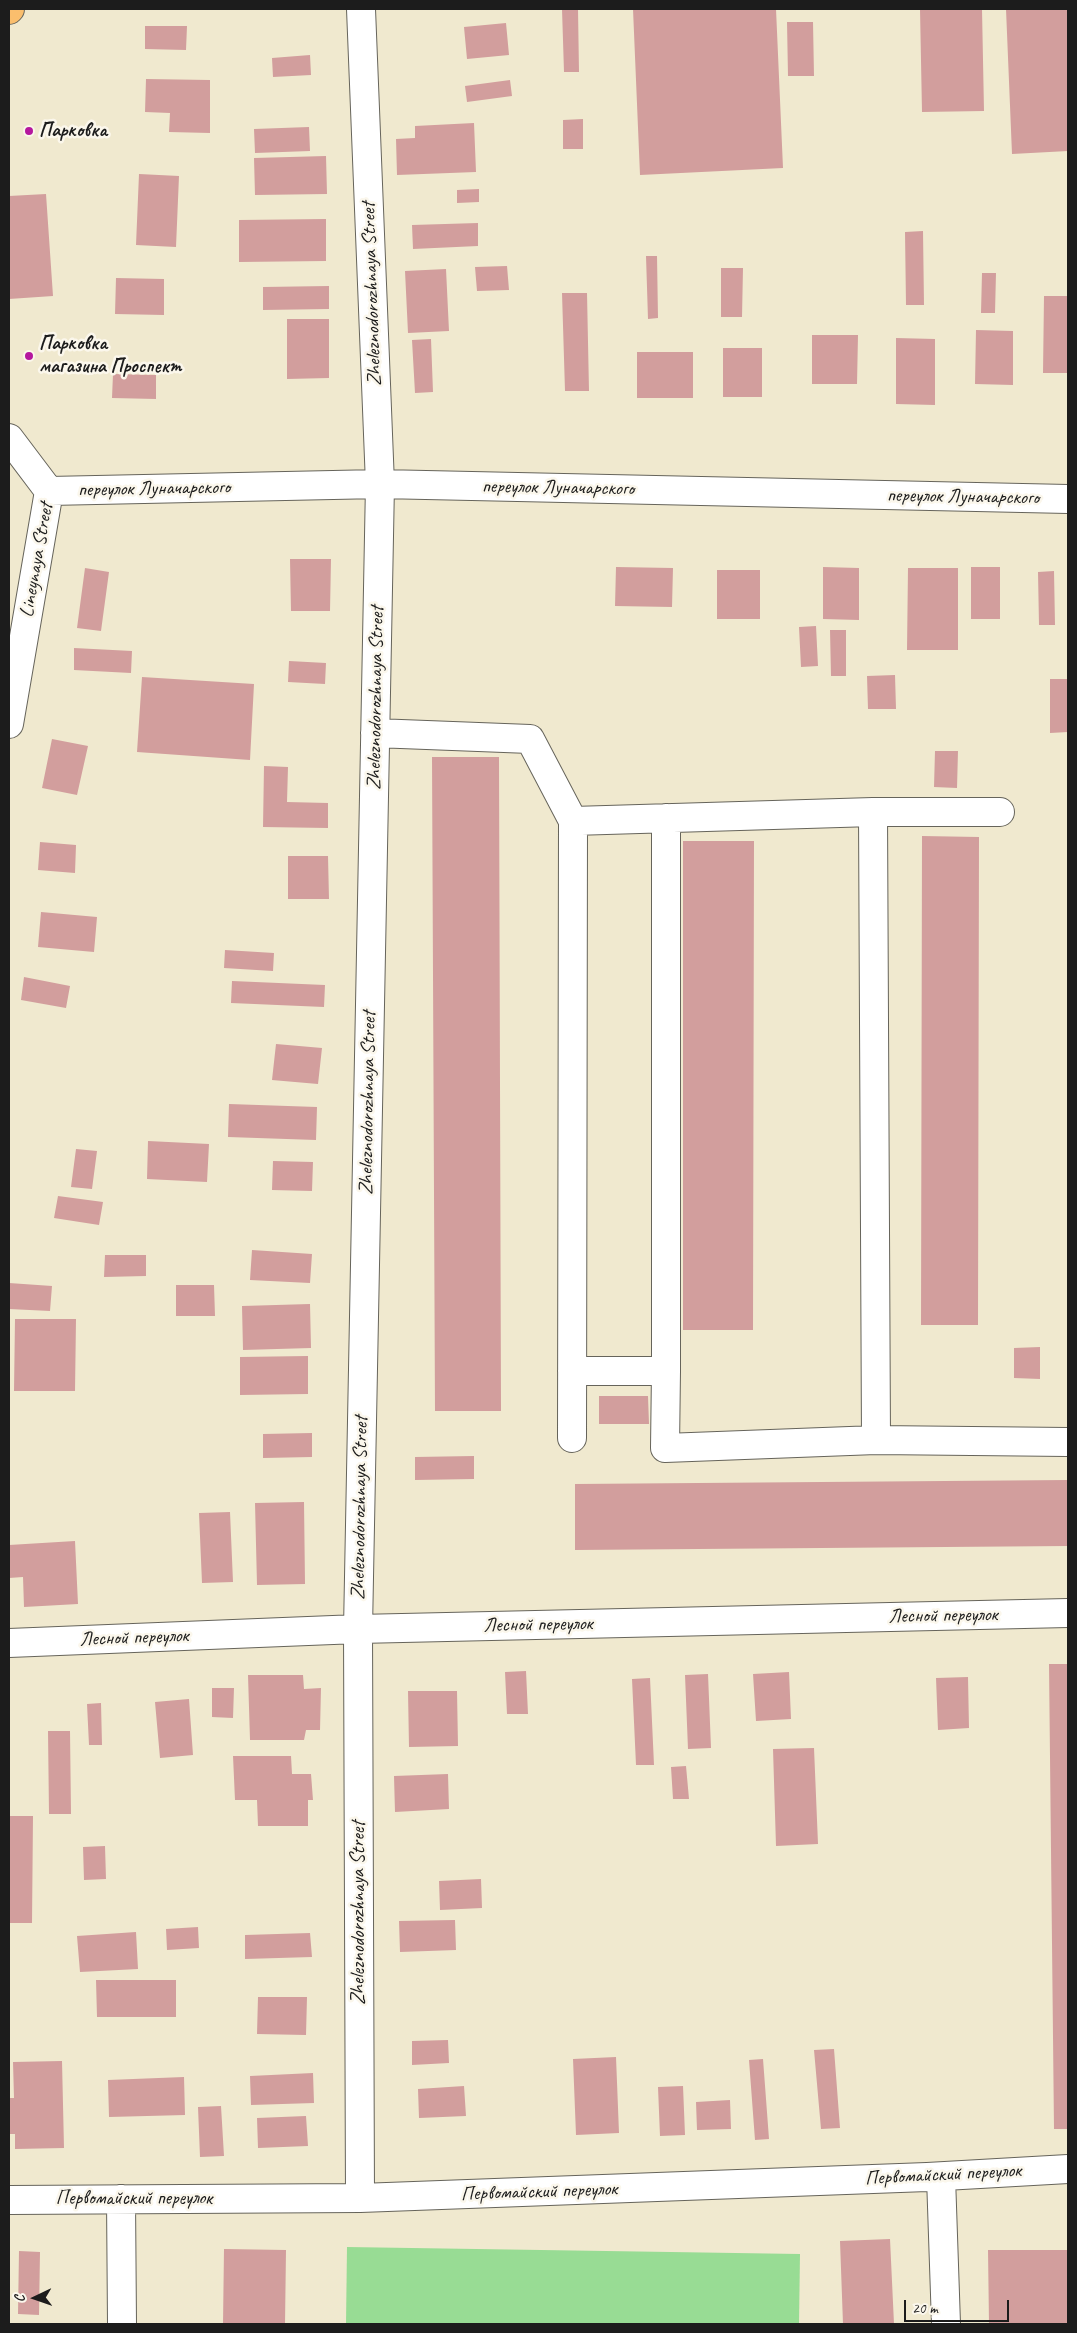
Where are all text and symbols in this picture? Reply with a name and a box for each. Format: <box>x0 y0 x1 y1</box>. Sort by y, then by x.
place label: Парковка <box>39 119 107 143</box>
marker: Парковка <box>23 125 35 137</box>
street label: Zheleznodorozhnaya Street <box>357 202 387 386</box>
place label: Парковка магазина Проспект <box>39 332 182 379</box>
marker: Парковка магазина Проспект <box>23 350 35 362</box>
street label: переулок Луначарского <box>482 475 634 501</box>
street label: переулок Луначарского <box>78 476 230 502</box>
street label: переулок Луначарского <box>887 484 1039 510</box>
street label: Lineynaya Street <box>15 501 59 619</box>
street label: Zheleznodorozhnaya Street <box>362 606 390 790</box>
street label: Zheleznodorozhnaya Street <box>354 1011 382 1195</box>
street label: Zheleznodorozhnaya Street <box>346 1416 374 1600</box>
street label: Лесной переулок <box>888 1603 998 1629</box>
street label: Лесной переулок <box>483 1612 593 1638</box>
street label: Лесной переулок <box>79 1624 189 1652</box>
street label: Zheleznodorozhnaya Street <box>347 1821 371 2005</box>
street label: Первомайский переулок <box>864 2159 1022 2191</box>
street label: Первомайский переулок <box>460 2177 618 2207</box>
street label: Первомайский переулок <box>56 2187 212 2211</box>
north arrow <box>10 2273 60 2323</box>
scale bar <box>907 2290 1012 2322</box>
text: С <box>11 2295 28 2303</box>
text: 20 m <box>912 2299 938 2318</box>

